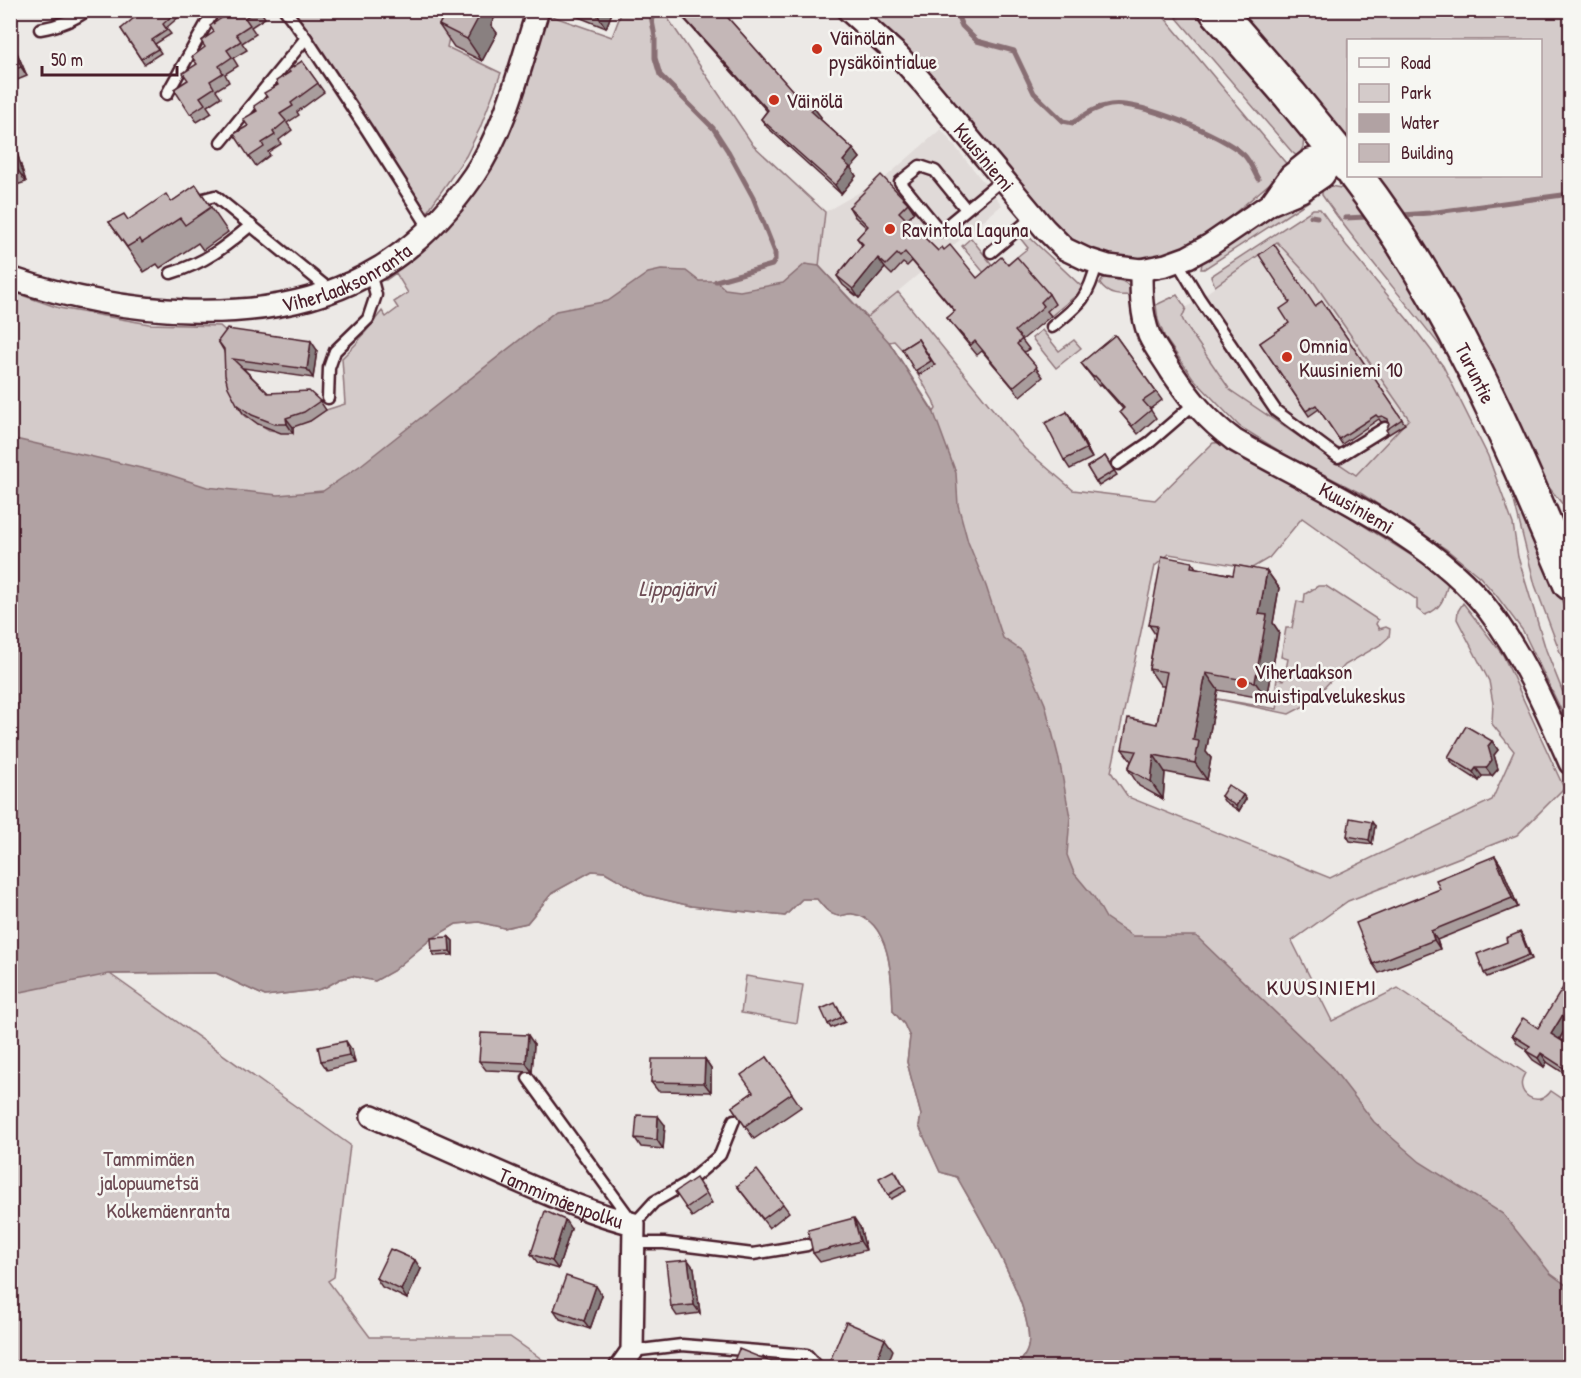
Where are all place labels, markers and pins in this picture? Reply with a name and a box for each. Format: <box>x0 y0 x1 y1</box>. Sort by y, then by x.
place label: Väinölän pysäköintialue <box>829 23 937 76</box>
marker: Väinölän pysäköintialue <box>810 42 824 56</box>
place label: Väinölä <box>786 86 843 115</box>
marker: Väinölä <box>767 93 781 107</box>
place label: Ravintola Laguna <box>902 215 1028 244</box>
marker: Ravintola Laguna <box>883 222 897 236</box>
place label: Omnia Kuusiniemi 10 <box>1299 331 1403 384</box>
marker: Omnia Kuusiniemi 10 <box>1280 350 1294 364</box>
place label: Viherlaakson muistipalvelukeskus <box>1254 657 1405 710</box>
marker: Viherlaakson muistipalvelukeskus <box>1235 676 1249 690</box>

